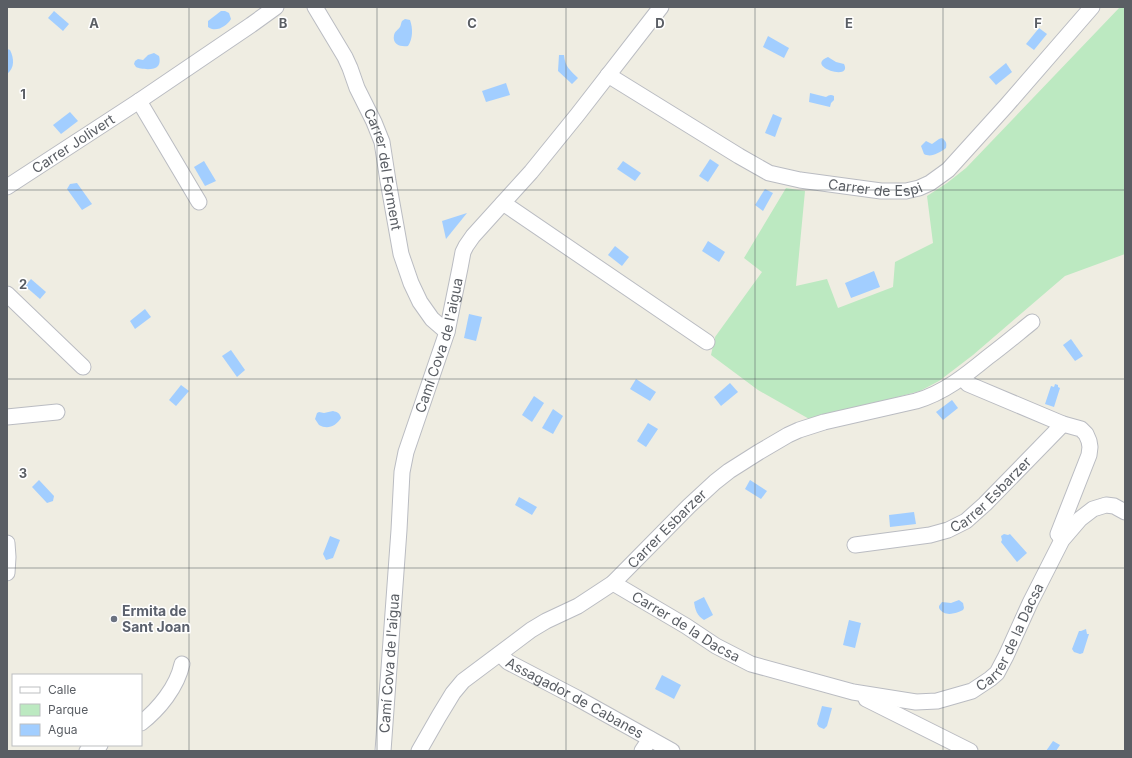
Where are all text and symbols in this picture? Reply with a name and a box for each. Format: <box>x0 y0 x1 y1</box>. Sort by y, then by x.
text: A <box>89 15 99 31</box>
text: B <box>279 15 288 31</box>
text: C <box>467 15 477 31</box>
text: D <box>655 15 665 31</box>
text: E <box>845 15 853 31</box>
text: F <box>1034 15 1042 31</box>
text: 1 <box>20 86 26 102</box>
street label: Carrer del Forment <box>361 105 406 232</box>
street label: Carrer Jolivert <box>28 110 118 177</box>
street label: Carrer de Espi <box>827 175 925 199</box>
text: 2 <box>19 276 27 292</box>
street label: Camí Cova de l'aigua <box>411 276 466 415</box>
street label: Carrer Esbarzer <box>947 453 1034 536</box>
text: 3 <box>19 465 27 481</box>
street label: Carrer Esbarzer <box>624 485 710 571</box>
street label: Carrer de la Dacsa <box>972 580 1047 694</box>
street label: Carrer de la Dacsa <box>629 587 743 665</box>
street label: Camí Cova de l'aigua <box>375 593 402 734</box>
place label: Ermita de Sant Joan <box>122 602 190 635</box>
marker: Ermita de Sant Joan <box>109 614 119 624</box>
street label: Assagador de Cabanes <box>503 653 647 742</box>
legend <box>12 674 142 746</box>
text: Calle <box>48 682 76 697</box>
text: Parque <box>48 702 88 717</box>
text: Agua <box>48 722 77 737</box>

